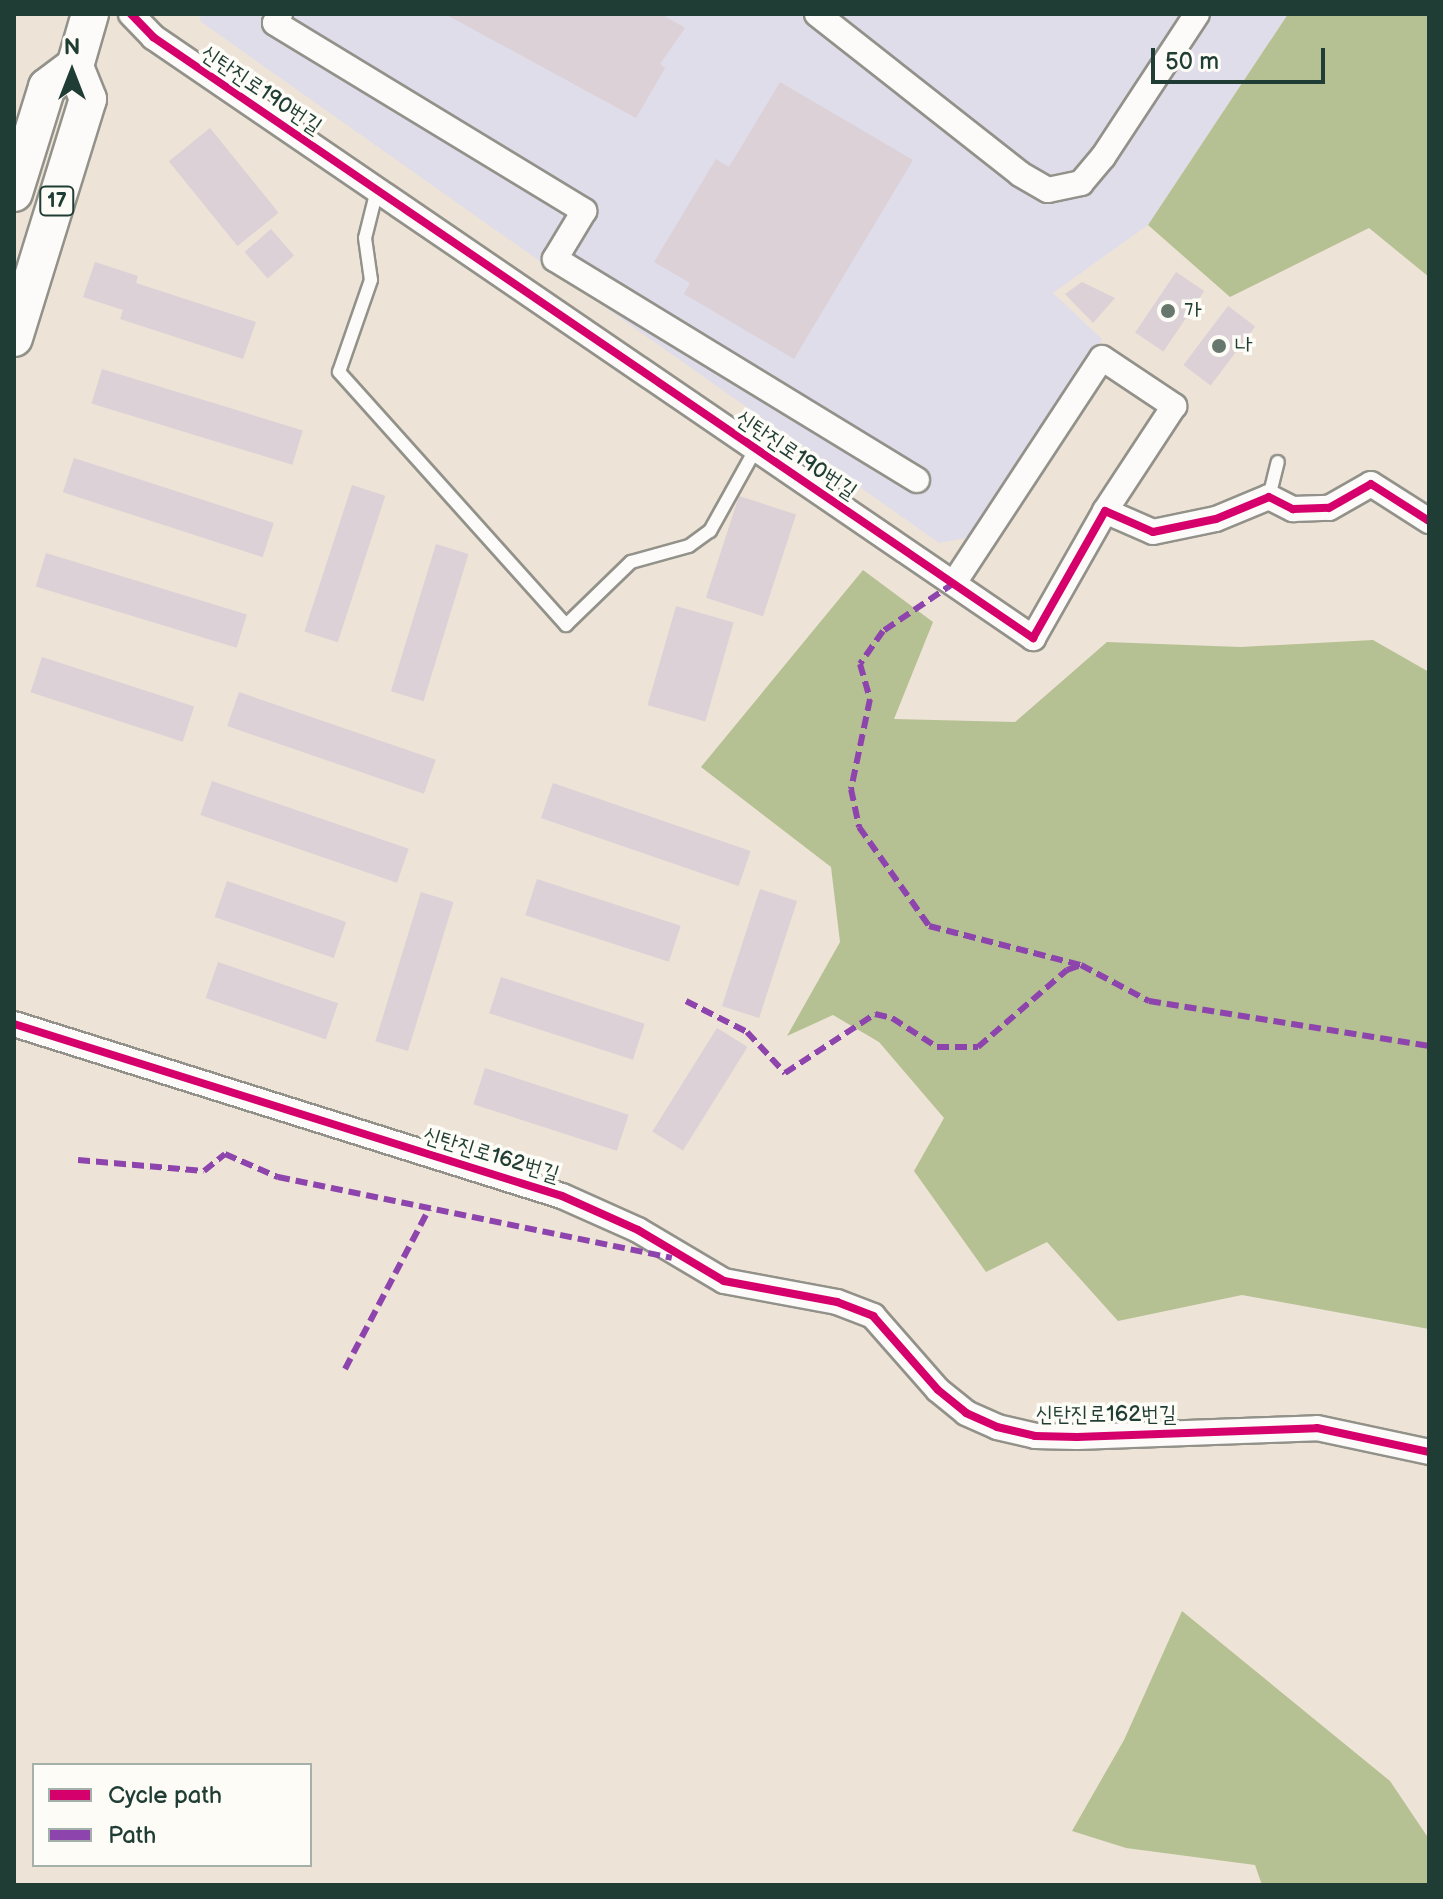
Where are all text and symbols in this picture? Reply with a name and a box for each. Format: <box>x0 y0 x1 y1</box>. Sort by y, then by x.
north arrow <box>32 32 112 112</box>
scale bar <box>1155 32 1329 82</box>
text: N <box>64 34 80 61</box>
street label: 신탄진로190번길 <box>195 40 327 140</box>
text: 50 m <box>1165 47 1219 76</box>
road number: 17 <box>39 185 75 217</box>
place label: 가 <box>1184 298 1202 324</box>
marker: 가 <box>1159 302 1177 320</box>
place label: 나 <box>1235 333 1253 359</box>
marker: 나 <box>1210 337 1228 355</box>
street label: 신탄진로190번길 <box>730 405 862 505</box>
street label: 신탄진로162번길 <box>420 1122 562 1188</box>
street label: 신탄진로162번길 <box>1035 1402 1177 1428</box>
legend <box>32 1763 312 1867</box>
text: Cycle path <box>108 1781 222 1810</box>
text: Path <box>108 1821 156 1850</box>

